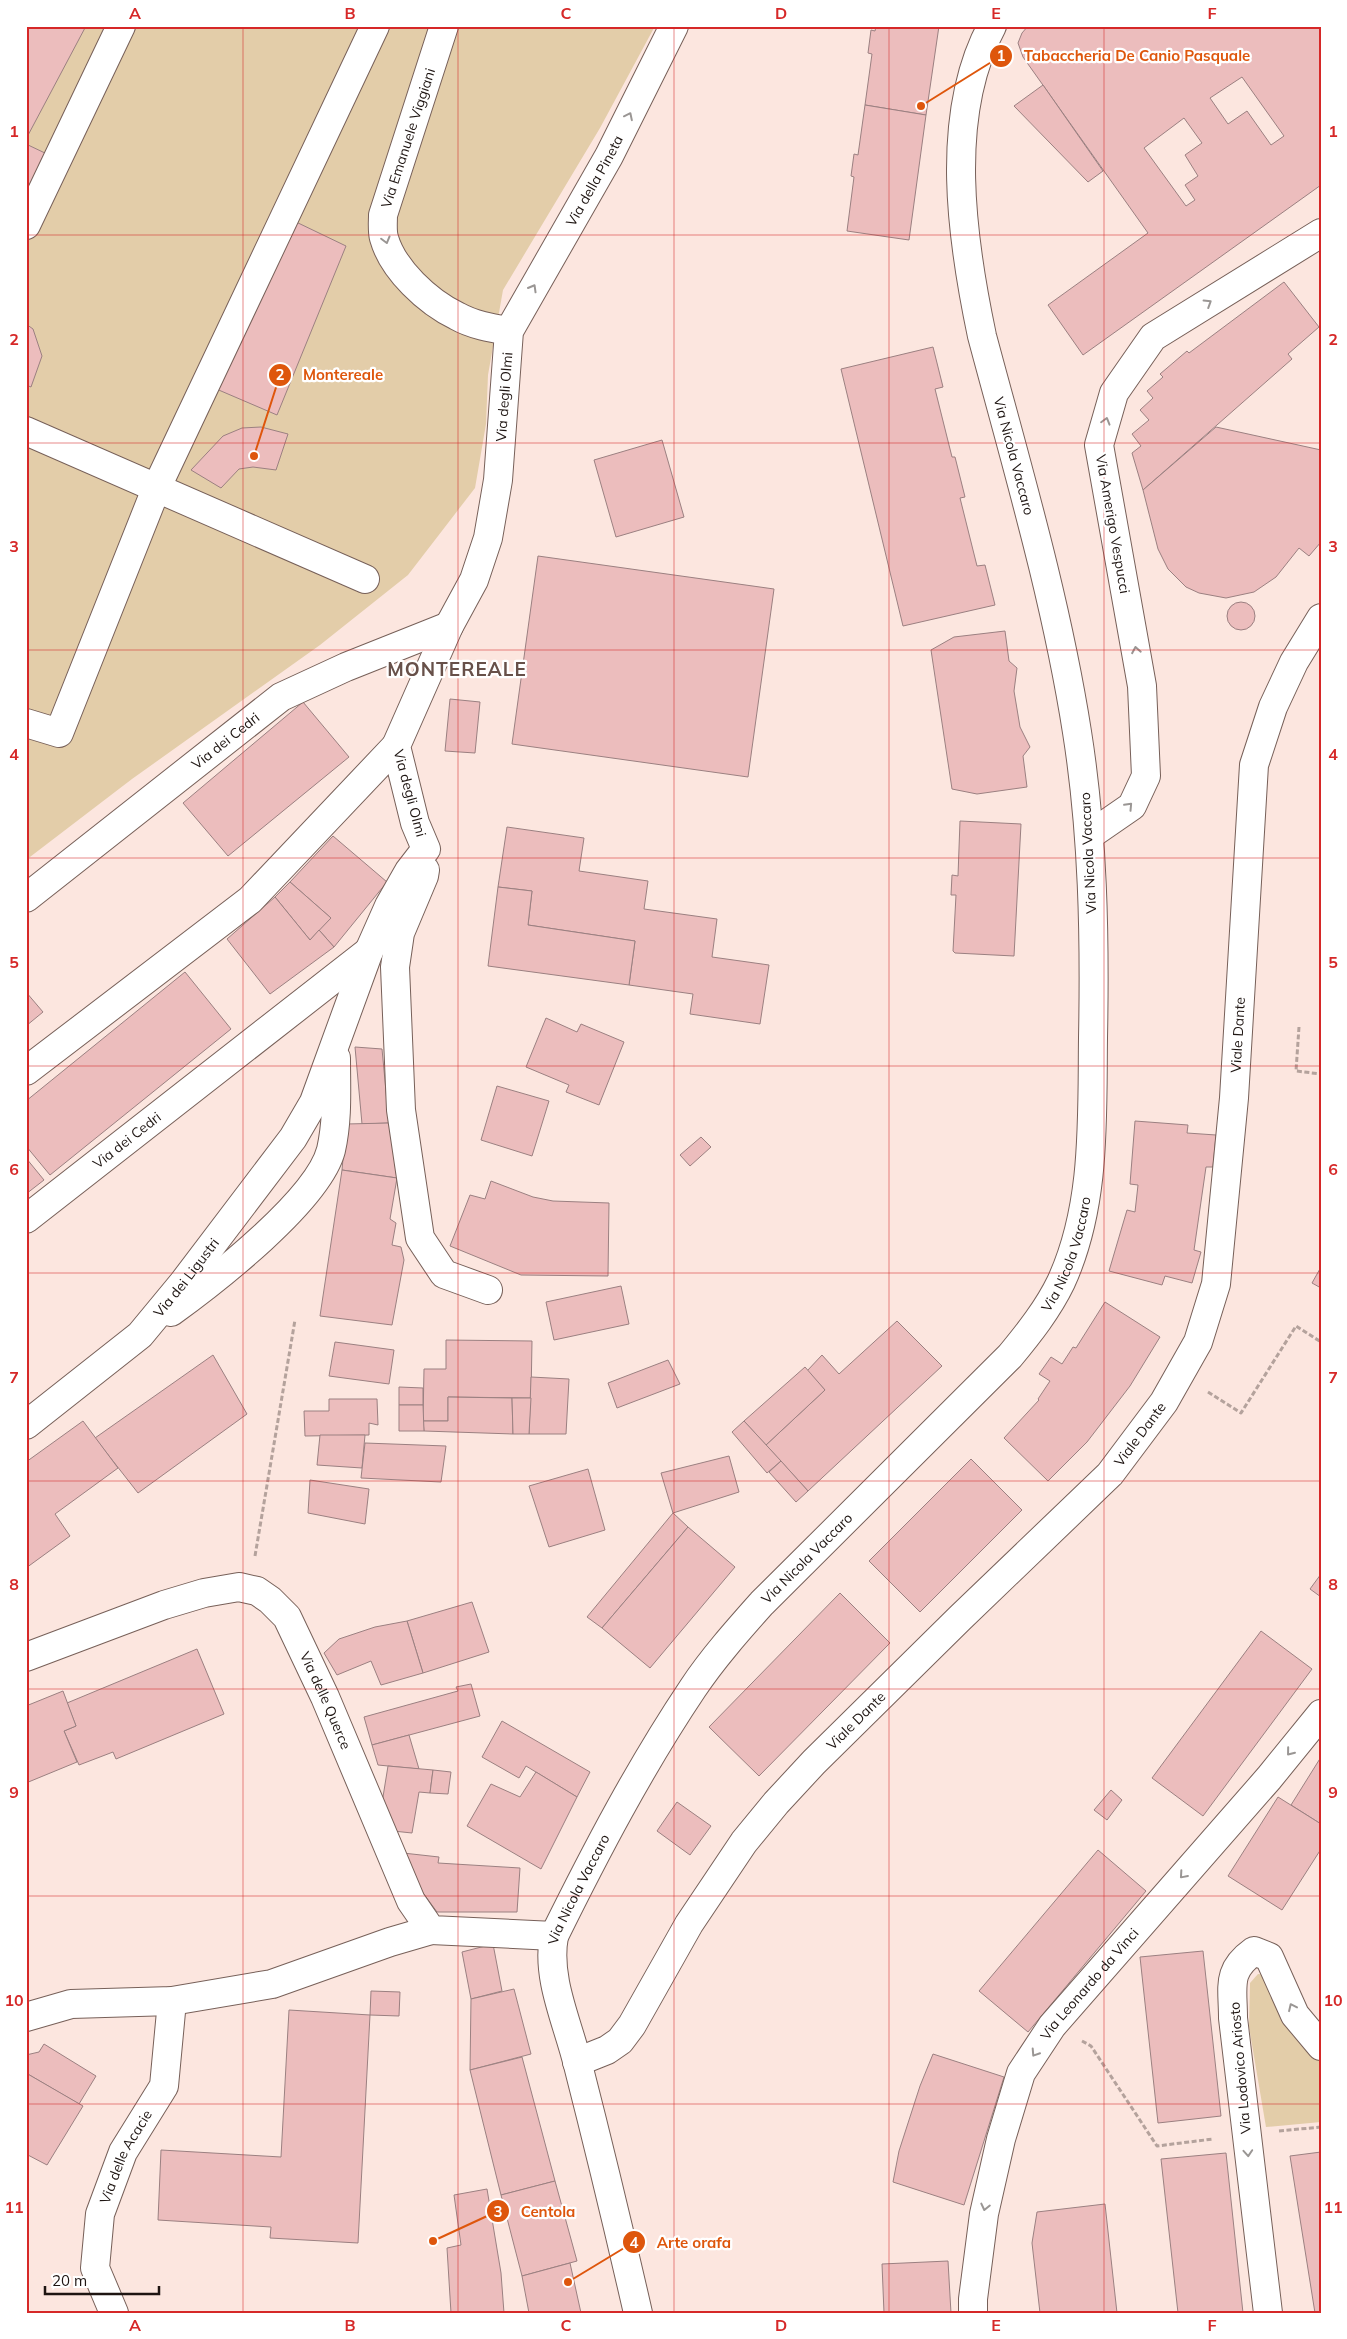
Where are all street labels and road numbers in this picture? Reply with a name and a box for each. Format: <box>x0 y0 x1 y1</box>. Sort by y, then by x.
street label: Via Emanuele Viggiani <box>377 66 439 210</box>
street label: Via della Pineta <box>562 132 627 229</box>
street label: Via degli Olmi <box>492 351 516 442</box>
street label: Via Nicola Vaccaro <box>990 395 1038 517</box>
street label: Via Amerigo Vespucci <box>1092 453 1134 595</box>
street label: Via dei Cedri <box>188 708 263 773</box>
street label: Via degli Olmi <box>390 747 430 839</box>
street label: Via Nicola Vaccaro <box>1076 792 1100 914</box>
street label: Viale Dante <box>1227 997 1249 1073</box>
street label: Via dei Cedri <box>89 1108 165 1172</box>
street label: Via Nicola Vaccaro <box>1037 1195 1095 1315</box>
street label: Via dei Ligustri <box>149 1234 223 1321</box>
street label: Viale Dante <box>1110 1398 1170 1470</box>
street label: Via Nicola Vaccaro <box>757 1509 856 1608</box>
street label: Via delle Querce <box>296 1649 355 1752</box>
street label: Viale Dante <box>823 1688 889 1754</box>
street label: Via Nicola Vaccaro <box>544 1831 614 1946</box>
street label: Via Leonardo da Vinci <box>1036 1924 1143 2043</box>
street label: Via Lodovico Ariosto <box>1225 2001 1255 2135</box>
street label: Via delle Acacie <box>96 2106 156 2206</box>

